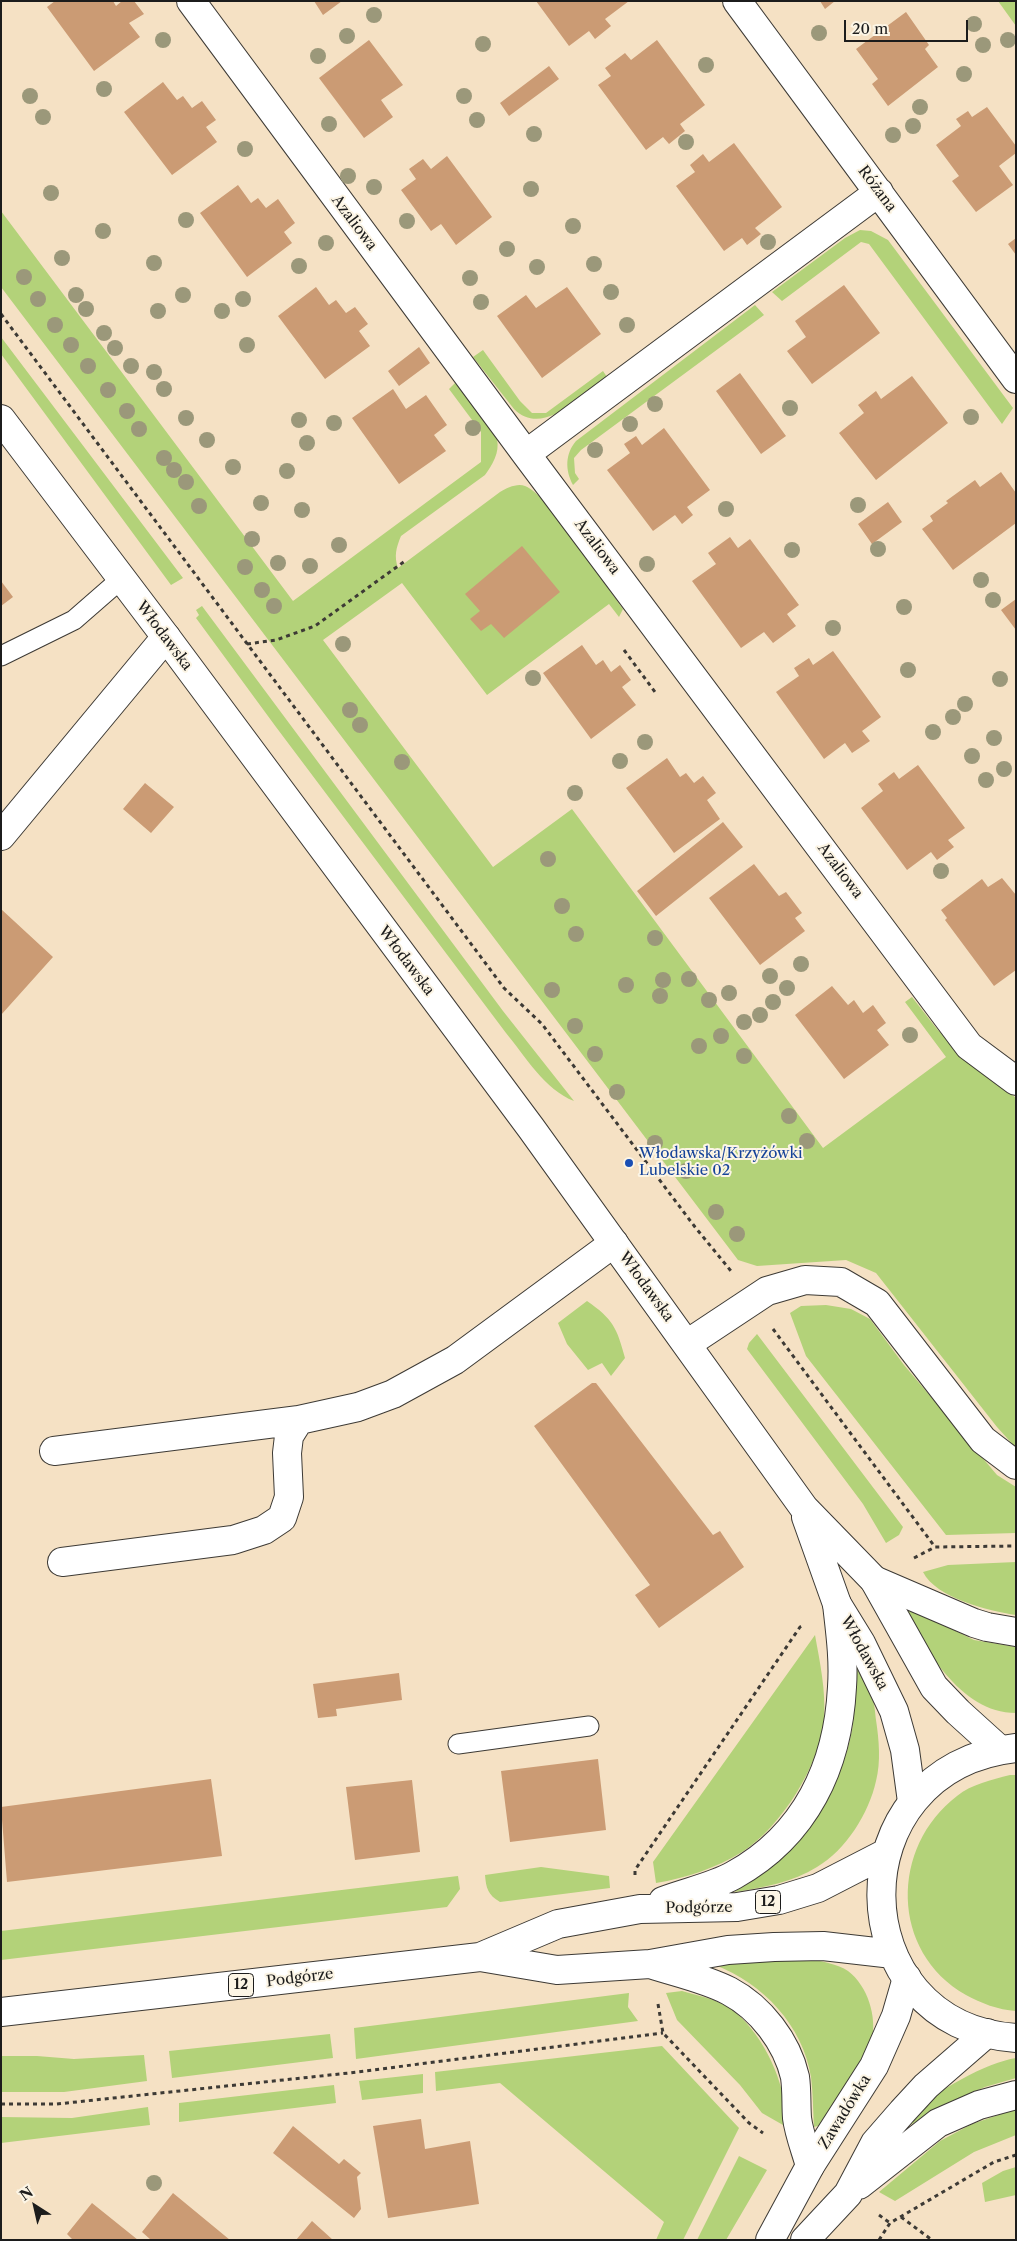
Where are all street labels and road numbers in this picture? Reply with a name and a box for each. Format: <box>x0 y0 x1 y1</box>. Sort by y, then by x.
street label: Różana <box>854 162 900 216</box>
street label: Azaliowa <box>327 192 381 254</box>
street label: Azaliowa <box>570 516 624 578</box>
street label: Włodawska <box>132 598 196 674</box>
street label: Azaliowa <box>813 840 867 902</box>
street label: Włodawska <box>374 923 438 999</box>
street label: Włodawska <box>615 1249 677 1325</box>
street label: Włodawska <box>836 1613 892 1693</box>
road number: 12 <box>756 1890 780 1914</box>
street label: Podgórze <box>665 1898 733 1918</box>
street label: Podgórze <box>265 1965 335 1991</box>
road number: 12 <box>228 1974 254 1996</box>
street label: Zawadówka <box>815 2072 875 2152</box>

